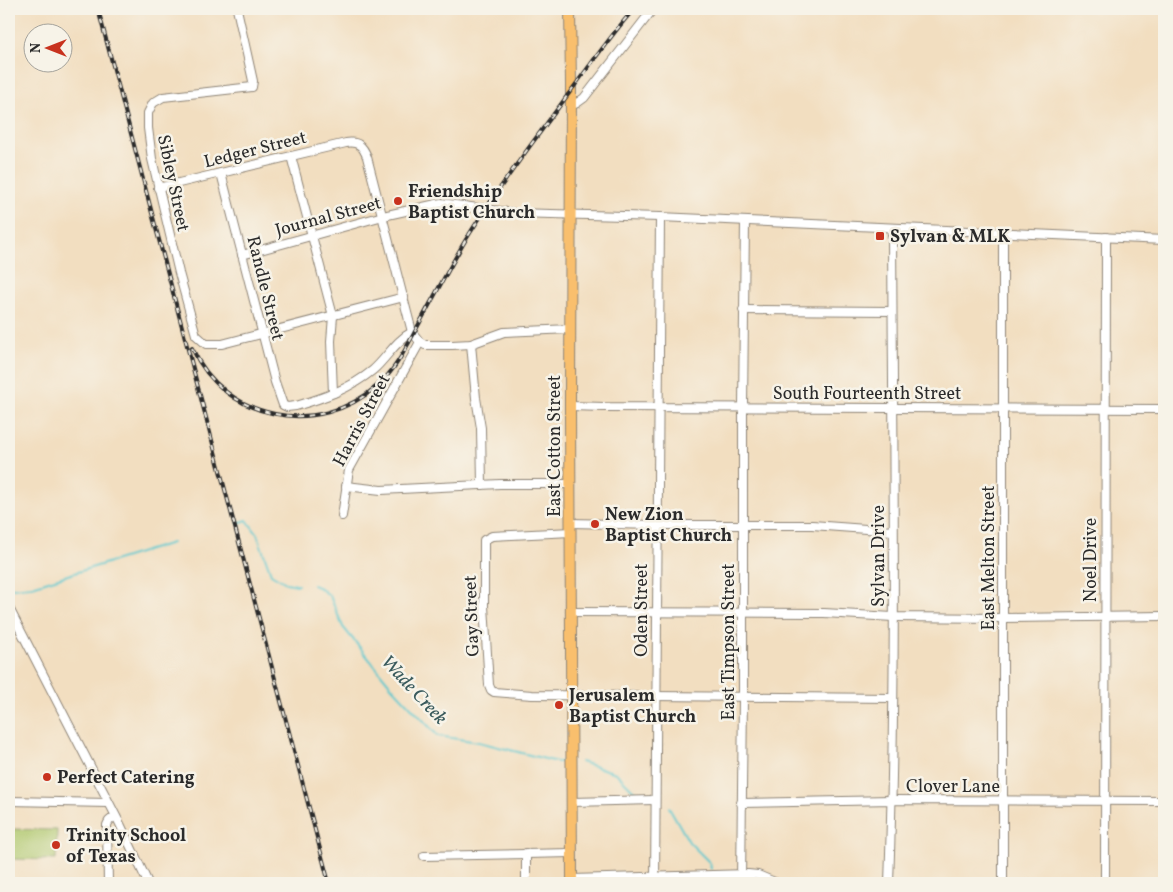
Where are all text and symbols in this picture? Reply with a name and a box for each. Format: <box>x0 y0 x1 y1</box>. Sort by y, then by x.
north arrow <box>22 22 72 72</box>
text: N <box>27 43 46 53</box>
street label: Ledger Street <box>201 126 309 175</box>
street label: Sibley Street <box>150 132 195 234</box>
place label: Friendship Baptist Church <box>408 180 536 226</box>
street label: Journal Street <box>272 191 384 244</box>
marker: Friendship Baptist Church <box>392 195 404 207</box>
place label: Sylvan & MLK <box>890 225 1010 250</box>
marker: Sylvan & MLK <box>874 230 886 242</box>
street label: Randle Street <box>239 233 290 343</box>
street label: Harris Street <box>327 370 397 471</box>
street label: East Cotton Street <box>543 375 568 517</box>
street label: South Fourteenth Street <box>773 382 961 407</box>
street label: East Melton Street <box>977 486 1002 630</box>
place label: New Zion Baptist Church <box>605 503 733 549</box>
street label: Sylvan Drive <box>867 505 892 607</box>
marker: New Zion Baptist Church <box>589 518 601 530</box>
street label: Noel Drive <box>1079 518 1104 602</box>
street label: Oden Street <box>630 563 655 657</box>
street label: East Timpson Street <box>717 564 742 720</box>
street label: Gay Street <box>459 575 486 657</box>
water label: Wade Creek <box>374 650 453 731</box>
place label: Jerusalem Baptist Church <box>568 684 697 730</box>
marker: Jerusalem Baptist Church <box>553 699 565 711</box>
place label: Perfect Catering <box>57 766 195 791</box>
marker: Perfect Catering <box>41 771 53 783</box>
street label: Clover Lane <box>906 775 1000 800</box>
place label: Trinity School of Texas <box>66 824 186 870</box>
marker: Trinity School of Texas <box>50 839 62 851</box>

